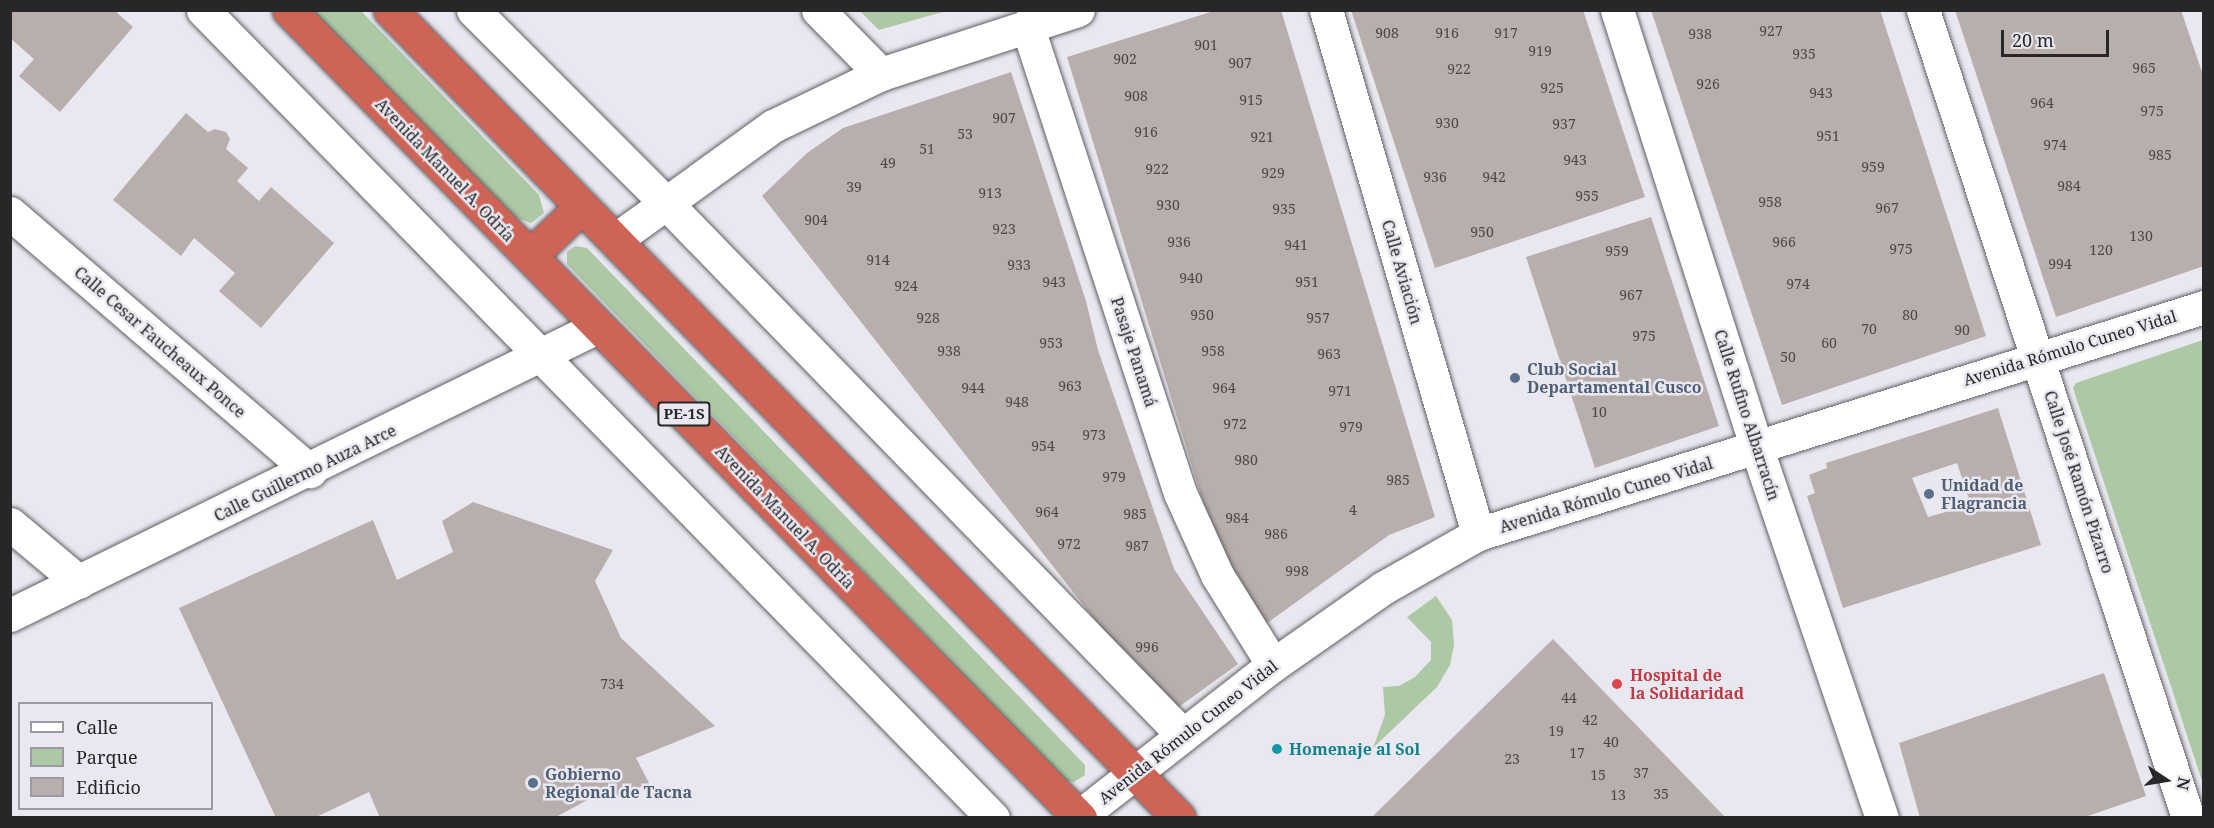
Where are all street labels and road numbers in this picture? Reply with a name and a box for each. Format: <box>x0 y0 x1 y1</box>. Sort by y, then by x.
street label: Avenida Manuel A. Odría <box>372 94 518 246</box>
street label: Calle Aviación <box>1378 218 1426 326</box>
street label: Calle Cesar Faucheaux Ponce <box>70 262 250 422</box>
street label: Pasaje Panamá <box>1107 295 1161 409</box>
street label: Avenida Rómulo Cuneo Vidal <box>1961 306 2179 390</box>
street label: Calle Rufino Albarracín <box>1710 327 1784 503</box>
street label: Calle José Ramón Pizarro <box>2040 388 2118 576</box>
road number: PE-1S <box>657 402 711 426</box>
street label: Calle Guillermo Auza Arce <box>211 420 399 526</box>
street label: Avenida Manuel A. Odría <box>712 441 858 593</box>
street label: Avenida Rómulo Cuneo Vidal <box>1497 453 1715 537</box>
street label: Avenida Rómulo Cuneo Vidal <box>1095 656 1281 808</box>

